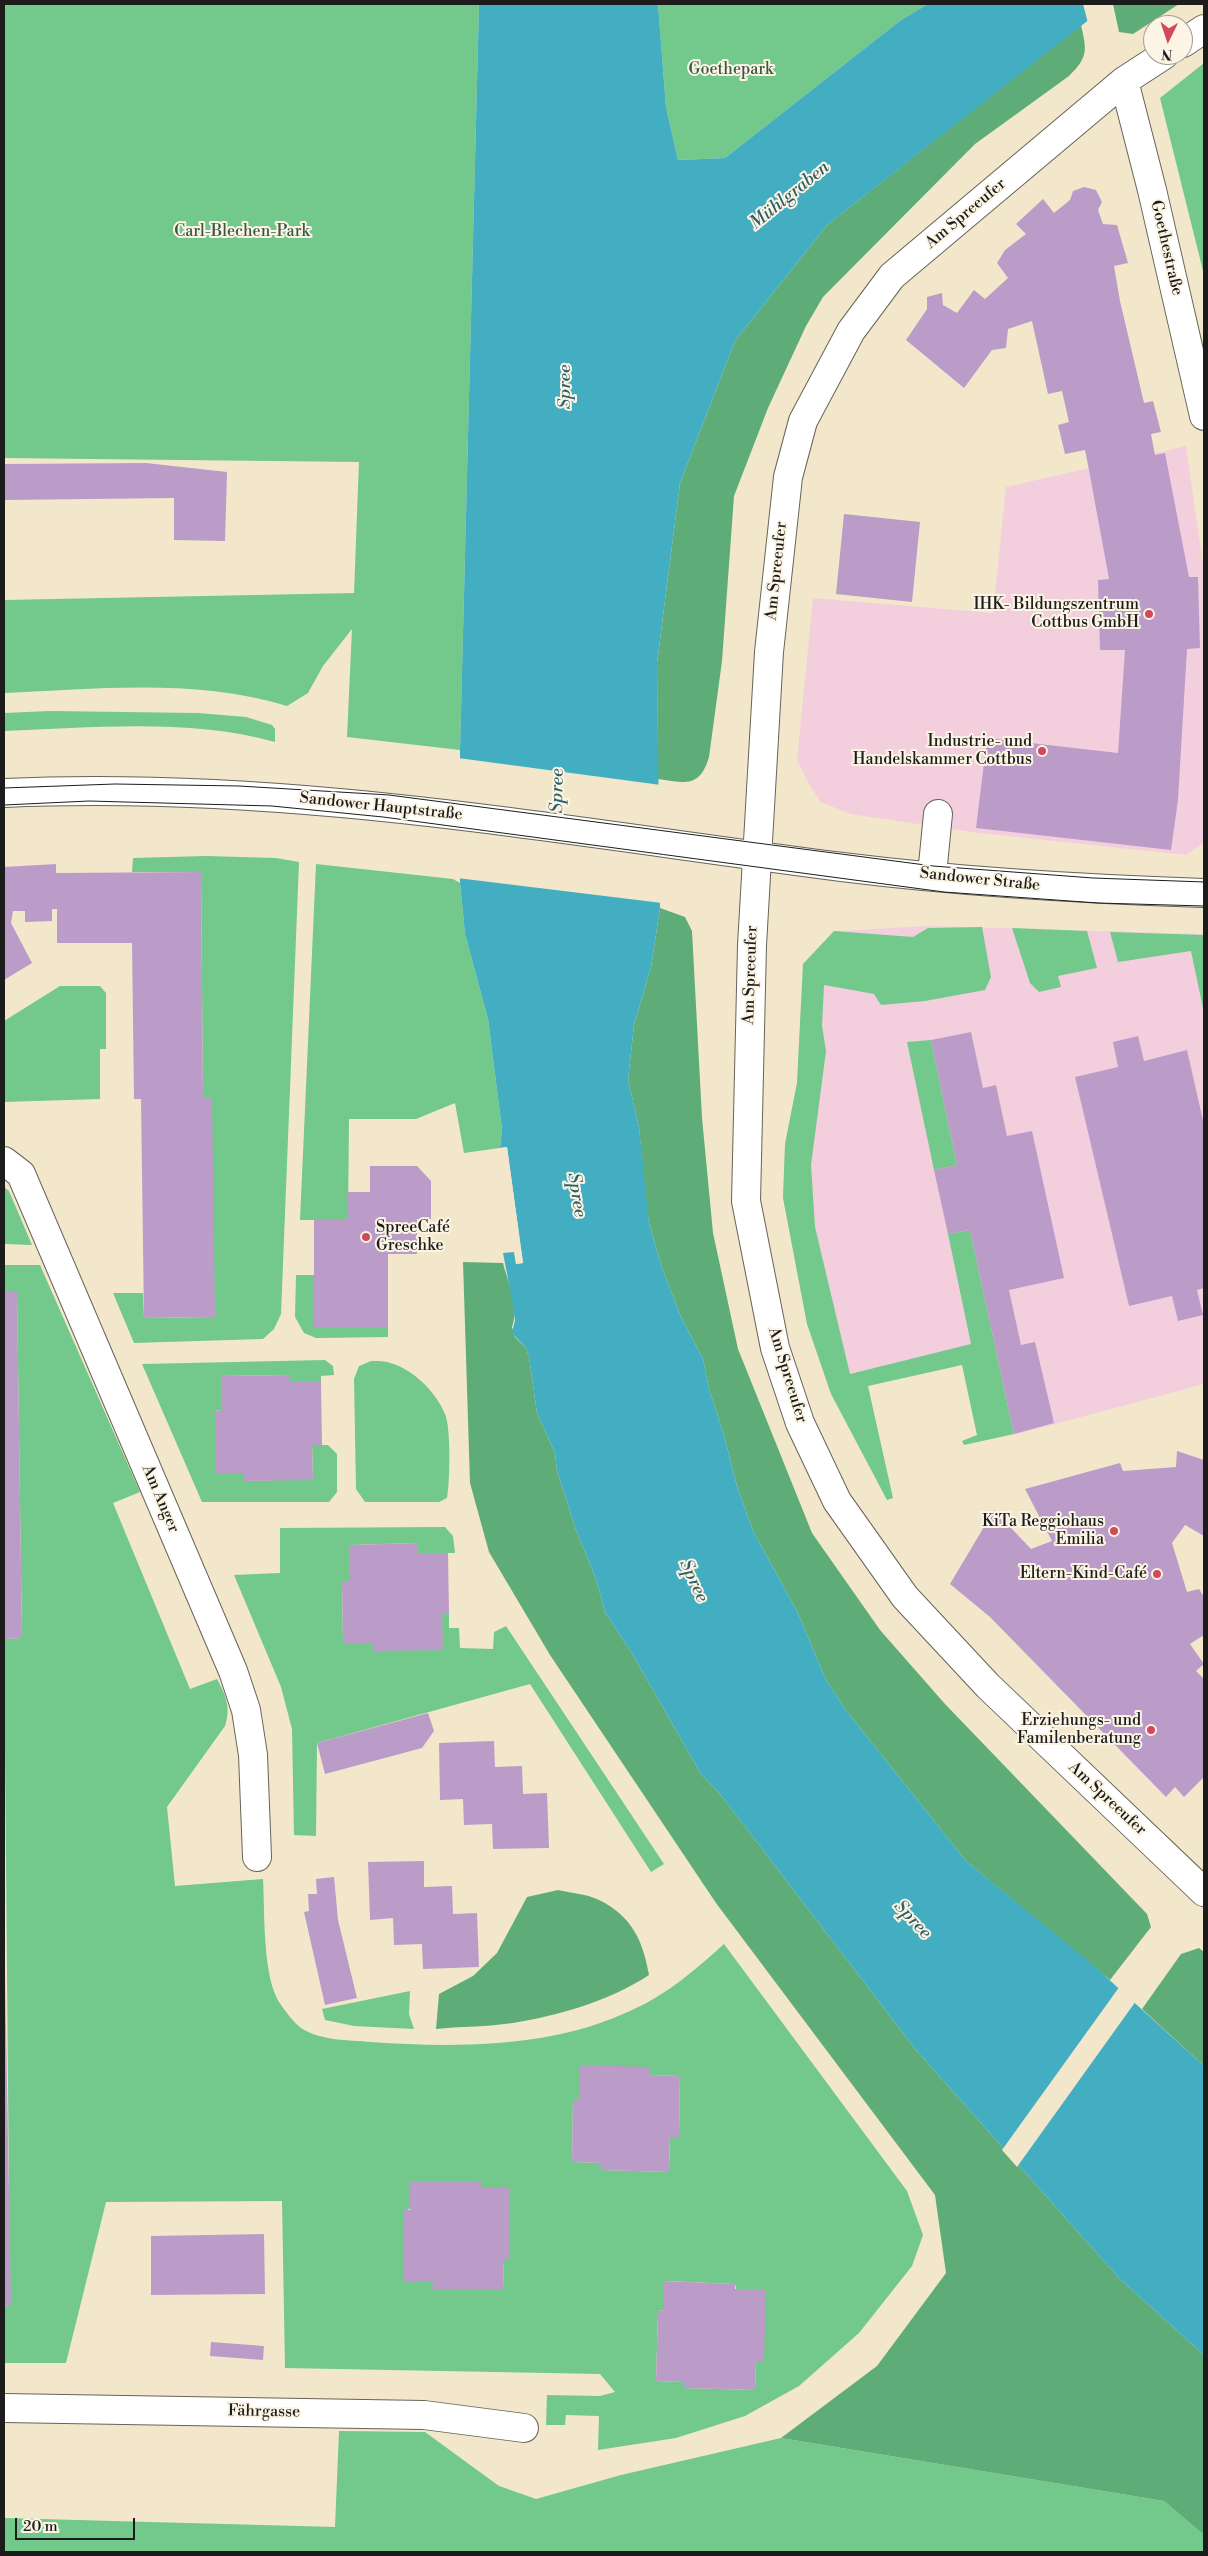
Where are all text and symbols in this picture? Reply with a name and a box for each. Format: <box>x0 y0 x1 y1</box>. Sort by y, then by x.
north arrow <box>1143 15 1193 65</box>
text: N <box>1161 45 1173 63</box>
park label: Goethepark <box>689 60 773 80</box>
water label: Mühlgraben <box>746 157 834 235</box>
street label: Am Spreeufer <box>922 175 1010 253</box>
street label: Goethestraße <box>1146 199 1186 297</box>
park label: Carl-Blechen-Park <box>174 222 310 242</box>
water label: Spree <box>555 365 577 409</box>
street label: Am Spreeufer <box>762 521 792 621</box>
place label: IHK- Bildungszentrum Cottbus GmbH <box>973 595 1139 633</box>
marker: IHK- Bildungszentrum Cottbus GmbH <box>1143 608 1155 620</box>
place label: Industrie- und Handelskammer Cottbus <box>853 732 1032 770</box>
marker: Industrie- und Handelskammer Cottbus <box>1036 745 1048 757</box>
water label: Spree <box>547 768 569 814</box>
street label: Sandower Hauptstraße <box>299 789 463 825</box>
street label: Sandower Straße <box>919 864 1041 896</box>
street label: Am Spreeufer <box>740 925 762 1025</box>
water label: Spree <box>562 1171 590 1219</box>
place label: SpreeCafé Greschke <box>376 1218 450 1256</box>
marker: SpreeCafé Greschke <box>360 1231 372 1243</box>
street label: Am Spreeufer <box>763 1325 811 1425</box>
street label: Am Anger <box>137 1462 183 1536</box>
place label: KiTa Reggiohaus Emilia <box>982 1512 1104 1550</box>
marker: KiTa Reggiohaus Emilia <box>1108 1525 1120 1537</box>
water label: Spree <box>674 1556 712 1606</box>
place label: Eltern-Kind-Café <box>1020 1564 1147 1584</box>
marker: Eltern-Kind-Café <box>1151 1568 1163 1580</box>
place label: Erziehungs- und Familenberatung <box>1017 1711 1141 1749</box>
marker: Erziehungs- und Familenberatung <box>1145 1724 1157 1736</box>
street label: Am Spreeufer <box>1064 1758 1150 1840</box>
water label: Spree <box>889 1896 935 1944</box>
street label: Fährgasse <box>228 2402 300 2422</box>
scale bar <box>18 2508 138 2540</box>
text: 20 m <box>23 2517 58 2536</box>

